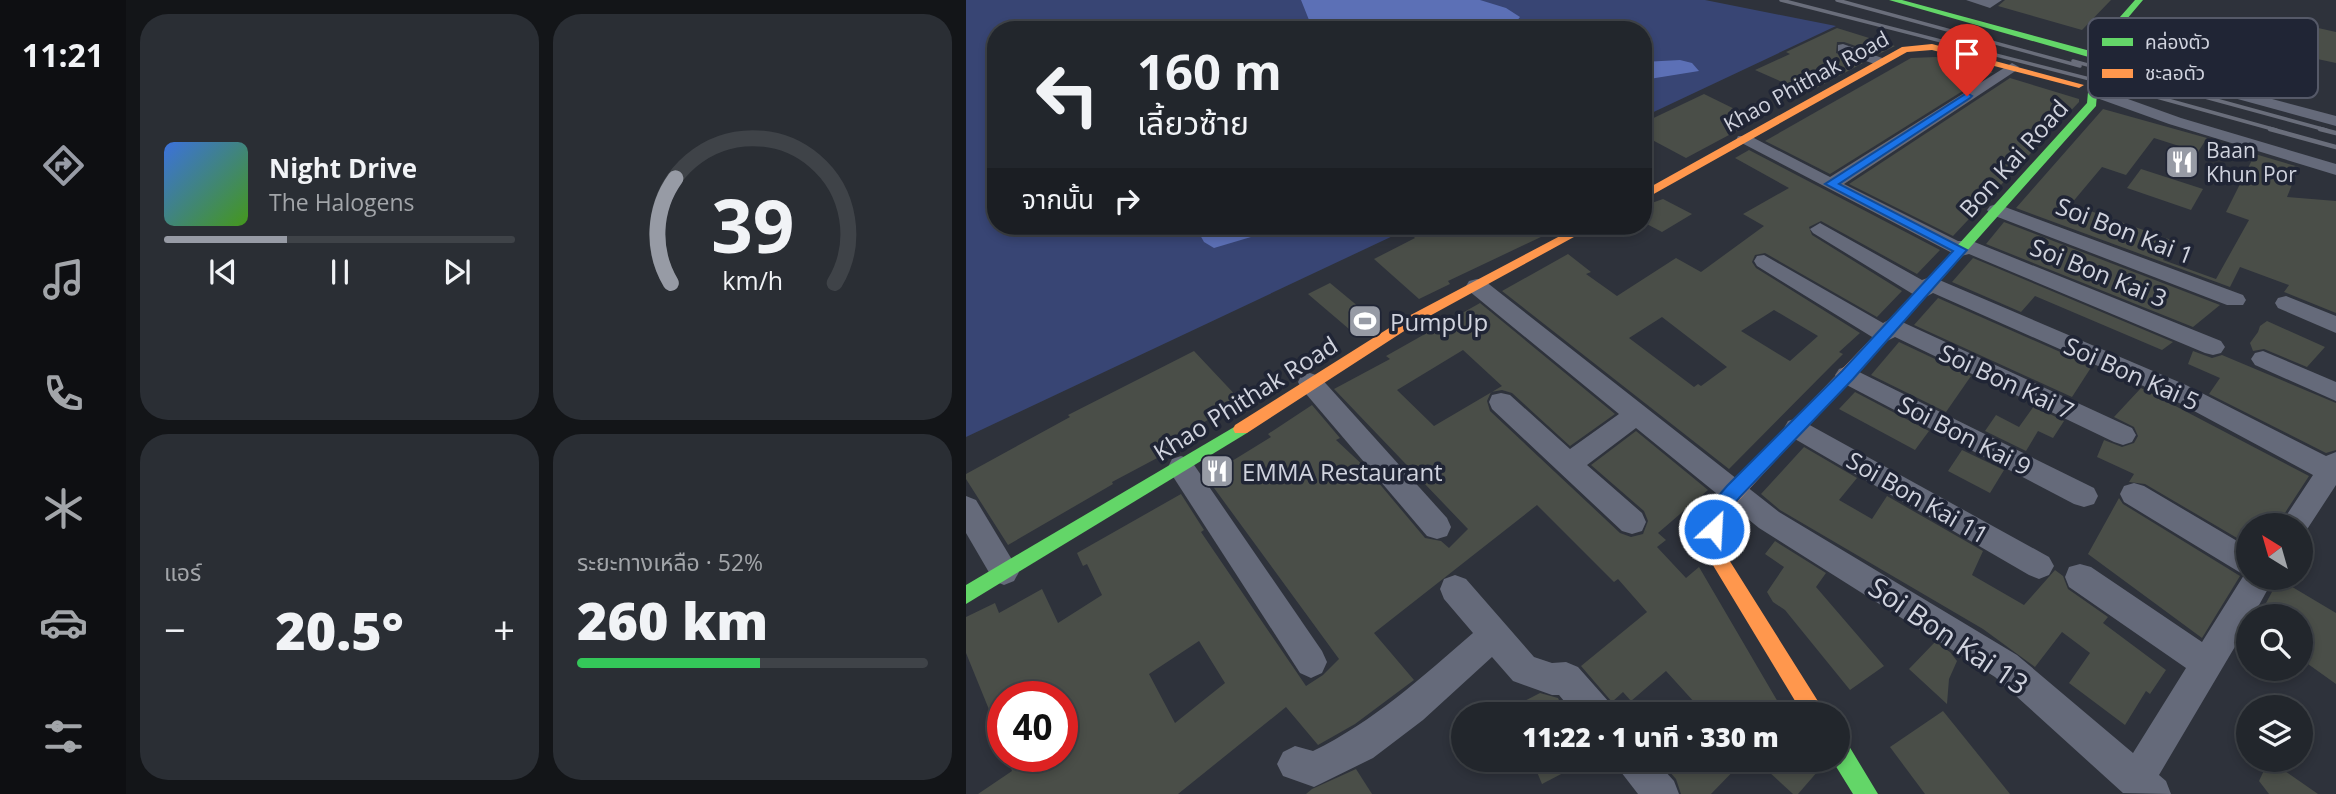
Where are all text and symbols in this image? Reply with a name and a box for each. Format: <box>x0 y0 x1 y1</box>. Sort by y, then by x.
legend <box>2088 18 2318 98</box>
street label: Khao Phithak Road <box>1718 24 1894 138</box>
pin <box>1937 24 1997 96</box>
text: คล่องตัว <box>2145 29 2210 55</box>
text: 11:21 <box>22 33 104 76</box>
icon: arrive <box>1948 35 1986 73</box>
text: 160 m <box>1137 38 1282 104</box>
icon: left <box>1022 49 1113 140</box>
text: ชะลอตัว <box>2145 60 2205 86</box>
street label: Bon Kai Road <box>1951 92 2075 224</box>
text: เลี้ยวซ้าย <box>1137 101 1249 144</box>
place label: Baan Khun Por <box>2206 136 2297 188</box>
icon: directions <box>39 141 88 190</box>
restaurant icon: Baan Khun Por <box>2163 143 2201 181</box>
text: Night Drive <box>269 150 417 186</box>
text: 39 <box>711 175 794 274</box>
text: จากนั้น <box>1022 181 1094 217</box>
icon: right <box>1108 182 1146 220</box>
text: The Halogens <box>269 186 415 218</box>
street label: Soi Bon Kai 1 <box>2051 189 2199 271</box>
street label: Soi Bon Kai 3 <box>2026 230 2172 314</box>
icon: previous <box>204 253 242 291</box>
icon: pause <box>321 253 359 291</box>
icon: next <box>438 253 476 291</box>
icon: music <box>39 255 88 304</box>
text: km/h <box>722 263 783 297</box>
sports icon: PumpUp <box>1346 302 1384 340</box>
place label: PumpUp <box>1390 305 1488 338</box>
street label: Khao Phithak Road <box>1147 328 1343 468</box>
street label: Soi Bon Kai 5 <box>2059 328 2205 418</box>
street label: Soi Bon Kai 7 <box>1934 335 2080 427</box>
icon: phone <box>39 369 88 418</box>
street label: Soi Bon Kai 9 <box>1893 387 2037 483</box>
street label: Soi Bon Kai 11 <box>1841 443 1995 551</box>
restaurant icon: EMMA Restaurant <box>1198 452 1236 490</box>
place label: EMMA Restaurant <box>1242 455 1443 488</box>
icon: climate <box>39 484 88 533</box>
position arrow <box>1677 492 1751 566</box>
north arrow <box>2236 513 2314 590</box>
map controls <box>2236 513 2313 772</box>
text: ระยะทางเหลือ · 52% <box>577 546 763 578</box>
text: แอร์ <box>164 556 201 588</box>
street label: Soi Bon Kai 13 <box>1862 568 2036 702</box>
text: 260 km <box>577 584 768 655</box>
text: 20.5° <box>275 594 404 665</box>
icon: car <box>39 598 88 647</box>
text: − <box>164 603 186 655</box>
text: + <box>493 603 515 655</box>
button: search <box>2236 604 2313 681</box>
speed limit sign: 40 <box>987 681 1078 772</box>
button: layers <box>2236 695 2313 772</box>
icon: filters <box>39 712 88 761</box>
text: 11:22 · 1 นาที · 330 m <box>1522 719 1779 755</box>

